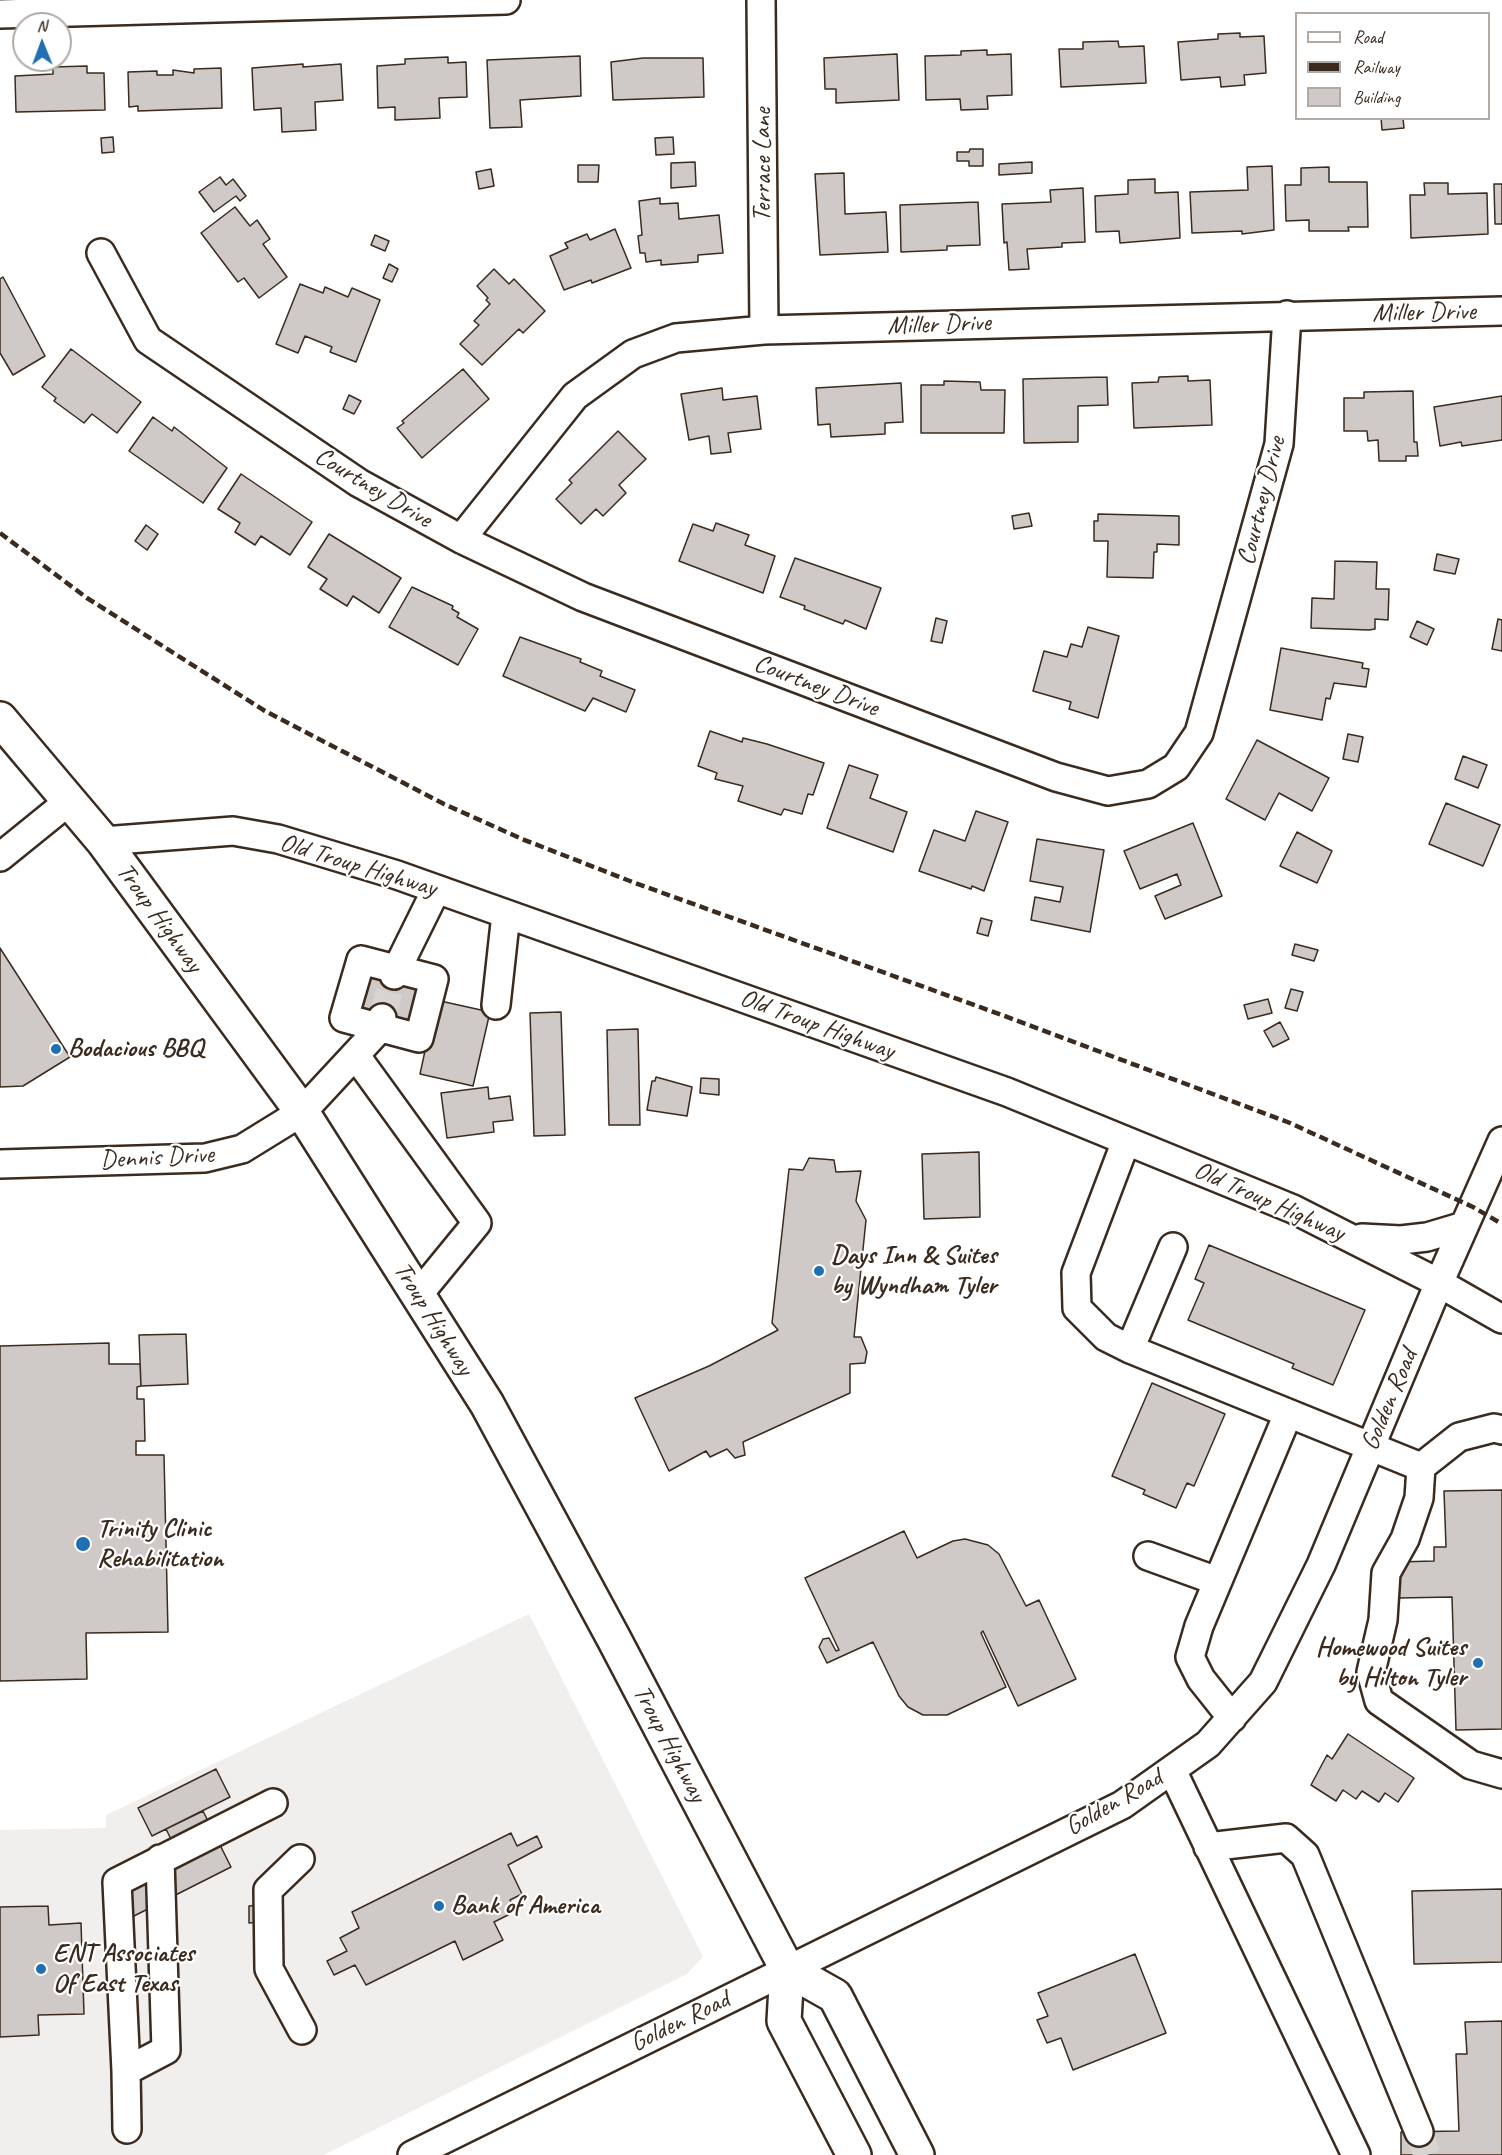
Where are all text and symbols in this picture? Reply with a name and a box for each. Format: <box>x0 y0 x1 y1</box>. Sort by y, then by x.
north arrow <box>12 12 72 72</box>
legend <box>1295 12 1490 120</box>
text: N <box>37 16 47 36</box>
text: Road <box>1353 26 1383 48</box>
text: Railway <box>1353 56 1400 78</box>
text: Building <box>1353 86 1400 108</box>
street label: Terrace Lane <box>747 108 779 222</box>
street label: Miller Drive <box>1372 296 1476 330</box>
street label: Miller Drive <box>887 308 991 342</box>
street label: Courtney Drive <box>1231 434 1293 568</box>
street label: Courtney Drive <box>309 441 437 535</box>
street label: Courtney Drive <box>749 648 883 724</box>
street label: Old Troup Highway <box>276 827 440 905</box>
street label: Troup Highway <box>109 857 209 979</box>
street label: Old Troup Highway <box>736 983 898 1067</box>
place label: Bodacious BBQ <box>68 1033 202 1065</box>
marker: Bodacious BBQ <box>49 1042 63 1056</box>
street label: Dennis Drive <box>99 1139 215 1177</box>
street label: Old Troup Highway <box>1189 1155 1349 1249</box>
place label: Days Inn & Suites by Wyndham Tyler <box>831 1240 997 1302</box>
street label: Troup Highway <box>386 1257 480 1381</box>
marker: Days Inn & Suites by Wyndham Tyler <box>812 1264 826 1278</box>
street label: Golden Road <box>1355 1345 1425 1455</box>
place label: Trinity Clinic Rehabilitation <box>97 1513 223 1574</box>
marker: Trinity Clinic Rehabilitation <box>74 1535 92 1553</box>
place label: Homewood Suites by Hilton Tyler <box>1316 1632 1466 1694</box>
marker: Homewood Suites by Hilton Tyler <box>1471 1656 1485 1670</box>
street label: Troup Highway <box>625 1680 713 1808</box>
street label: Golden Road <box>1060 1763 1168 1843</box>
place label: Bank of America <box>451 1890 600 1922</box>
marker: Bank of America <box>432 1899 446 1913</box>
place label: ENT Associates Of East Texas <box>53 1938 194 2000</box>
marker: ENT Associates Of East Texas <box>34 1962 48 1976</box>
street label: Golden Road <box>625 1985 735 2059</box>

